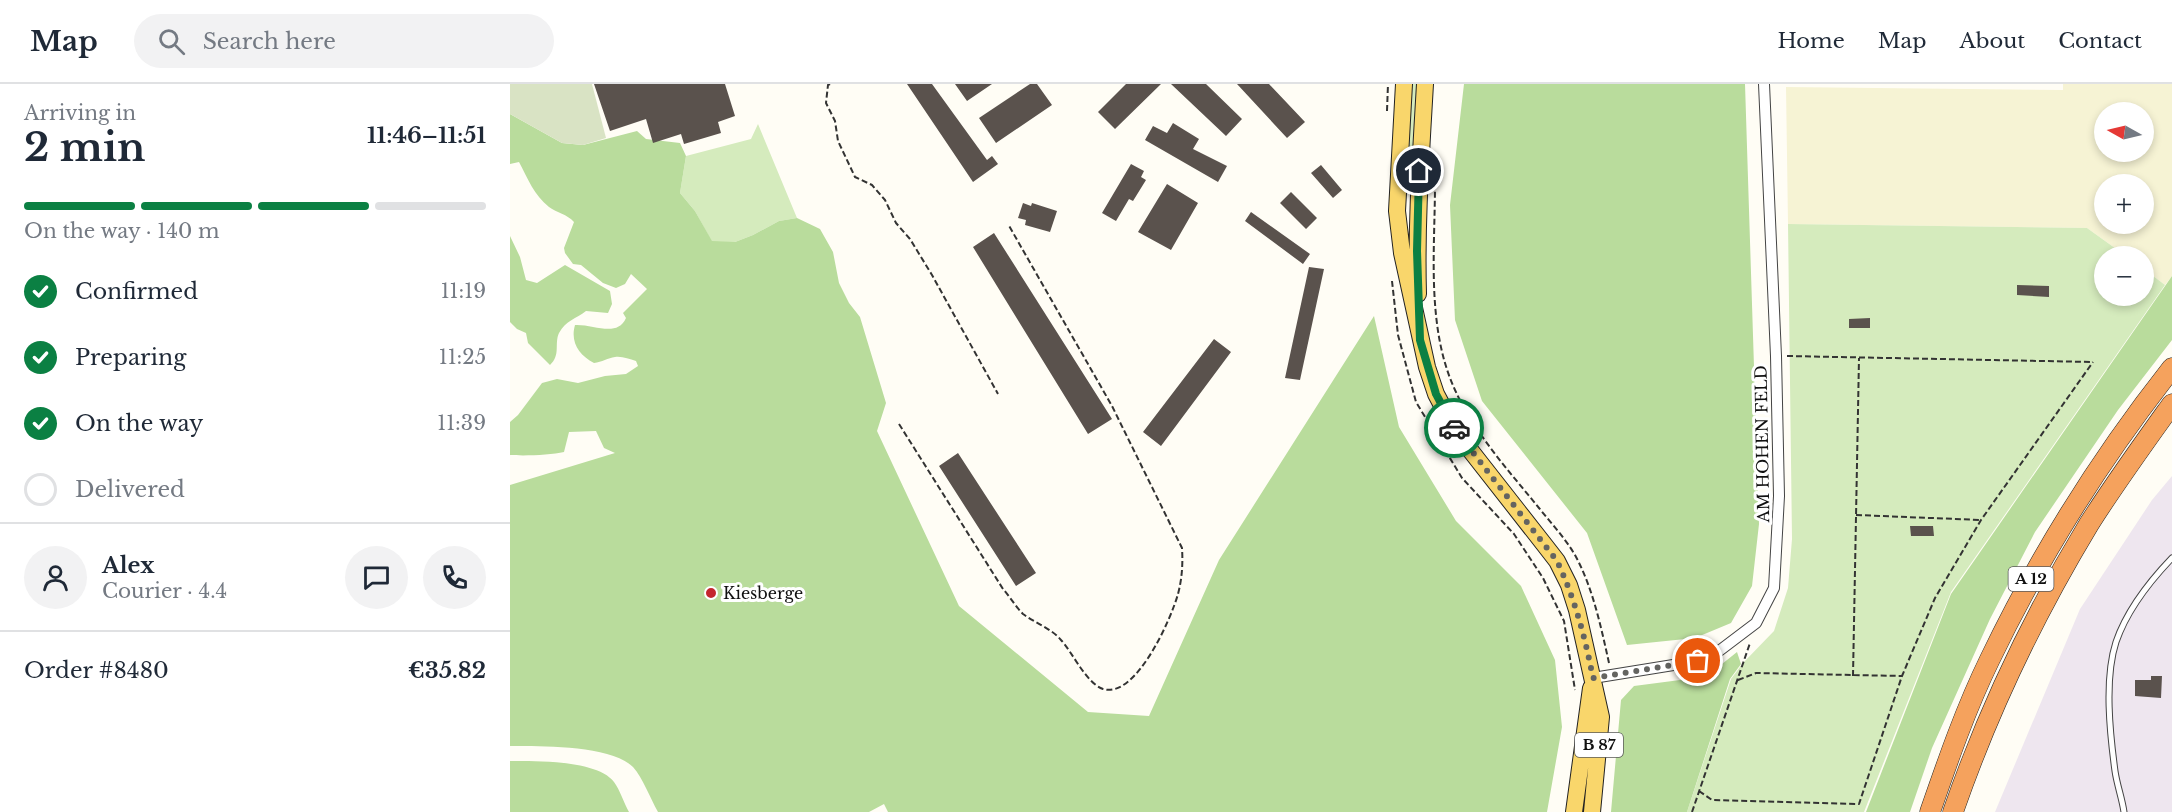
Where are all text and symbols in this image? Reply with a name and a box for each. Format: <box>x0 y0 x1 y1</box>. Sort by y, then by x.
search box <box>134 14 554 68</box>
text: Map <box>30 24 98 59</box>
icon: search <box>155 25 188 58</box>
text: Search here <box>203 28 336 55</box>
text: Home <box>1778 28 1845 54</box>
text: Map <box>1878 28 1926 54</box>
text: About <box>1959 28 2025 54</box>
text: Contact <box>2058 28 2142 54</box>
text: Arriving in <box>24 101 136 125</box>
north arrow <box>2094 102 2154 162</box>
map controls <box>2094 102 2154 306</box>
text: 11:46–11:51 <box>367 122 486 149</box>
text: 2 min <box>24 123 145 172</box>
pin <box>1393 145 1444 196</box>
icon: home <box>1402 154 1435 187</box>
button: + <box>2094 174 2154 234</box>
text: On the way · 140 m <box>24 219 219 243</box>
button: − <box>2094 246 2154 306</box>
icon: check <box>24 275 57 308</box>
text: Confirmed <box>75 278 198 305</box>
text: 11:19 <box>441 279 486 303</box>
icon: check <box>24 341 57 374</box>
text: Preparing <box>75 344 186 371</box>
text: 11:25 <box>439 345 486 369</box>
street label: AM HOHEN FELD <box>1751 365 1773 524</box>
courier <box>1424 398 1484 458</box>
icon: check <box>24 407 57 440</box>
text: On the way <box>75 410 203 437</box>
text: 11:39 <box>437 411 486 435</box>
icon: car <box>1438 412 1471 445</box>
text: Delivered <box>75 476 185 503</box>
button: person <box>24 546 87 609</box>
button: chat <box>345 546 408 609</box>
button: phone <box>423 546 486 609</box>
text: Alex <box>102 552 155 579</box>
road number: A 12 <box>2008 567 2054 591</box>
text: Courier · 4.4 <box>102 579 227 603</box>
place label: Kiesberge <box>723 583 803 603</box>
marker: Kiesberge <box>704 586 718 600</box>
pin <box>1672 635 1723 686</box>
icon: bag <box>1681 644 1714 677</box>
text: Order #8480 <box>24 657 169 684</box>
text: €35.82 <box>408 657 486 684</box>
road number: B 87 <box>1575 733 1623 757</box>

